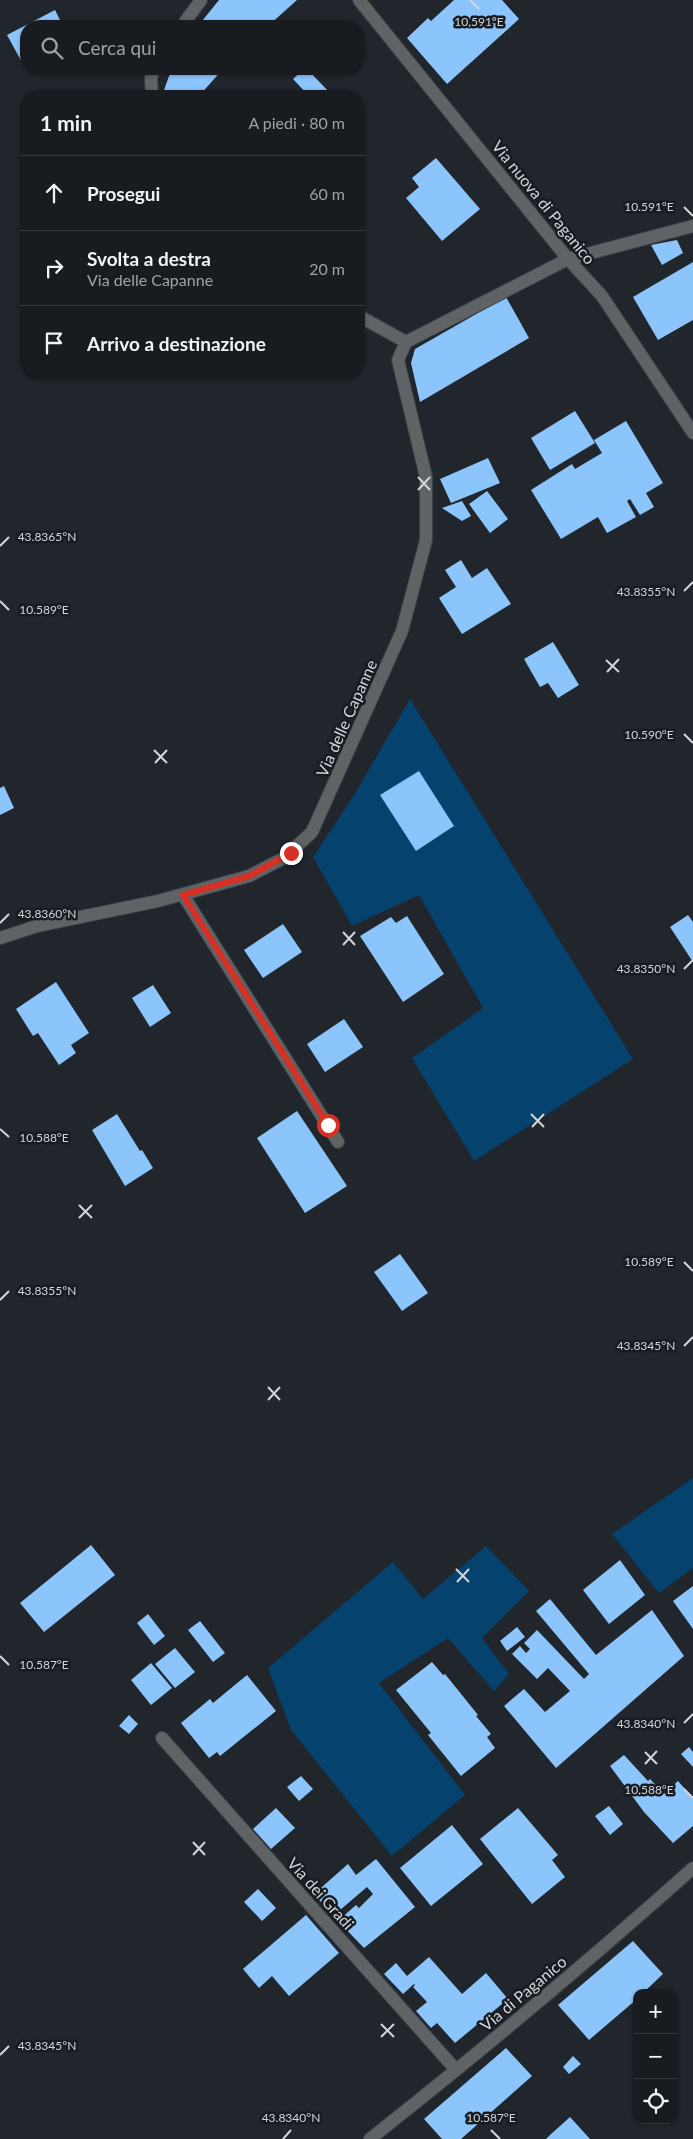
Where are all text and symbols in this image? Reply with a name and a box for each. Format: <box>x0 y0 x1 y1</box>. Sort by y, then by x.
text: 10.591°E <box>454 14 504 29</box>
search box <box>20 20 365 75</box>
icon: search <box>38 34 66 62</box>
text: Cerca qui <box>78 36 156 59</box>
text: 1 min <box>40 110 92 135</box>
text: A piedi · 80 m <box>248 113 345 132</box>
street label: Via nuova di Paganico <box>488 136 600 268</box>
icon: ahead <box>40 179 68 207</box>
text: Prosegui <box>87 182 160 205</box>
text: 60 m <box>309 184 345 203</box>
text: 10.591°E <box>624 199 674 214</box>
text: Svolta a destra <box>87 247 211 270</box>
icon: right <box>40 254 68 282</box>
text: 20 m <box>309 259 345 278</box>
text: Via delle Capanne <box>87 270 213 289</box>
icon: arrive <box>40 329 68 357</box>
text: Arrivo a destinazione <box>87 332 266 355</box>
text: 43.8365°N <box>18 529 76 544</box>
text: 43.8355°N <box>617 584 675 599</box>
text: 10.589°E <box>19 602 69 617</box>
street label: Via delle Capanne <box>312 657 380 779</box>
text: 10.590°E <box>624 727 674 742</box>
route end <box>280 842 303 865</box>
text: 43.8360°N <box>18 906 76 921</box>
text: 43.8350°N <box>617 961 675 976</box>
route start <box>317 1114 340 1137</box>
text: 10.588°E <box>19 1130 69 1145</box>
text: 10.589°E <box>624 1254 674 1269</box>
text: 43.8355°N <box>18 1283 76 1298</box>
text: 43.8345°N <box>617 1338 675 1353</box>
text: 10.587°E <box>19 1657 69 1672</box>
text: 43.8340°N <box>617 1716 675 1731</box>
text: 10.588°E <box>624 1782 674 1797</box>
street label: Via dei Gradi <box>284 1853 358 1933</box>
street label: Via di Paganico <box>476 1951 570 2035</box>
map controls <box>633 1989 678 2124</box>
button: + <box>633 1989 678 2034</box>
button: − <box>633 2034 678 2079</box>
text: 43.8345°N <box>18 2038 76 2053</box>
button: locate <box>633 2079 678 2124</box>
text: 43.8340°N <box>262 2110 320 2125</box>
text: 10.587°E <box>466 2110 516 2125</box>

